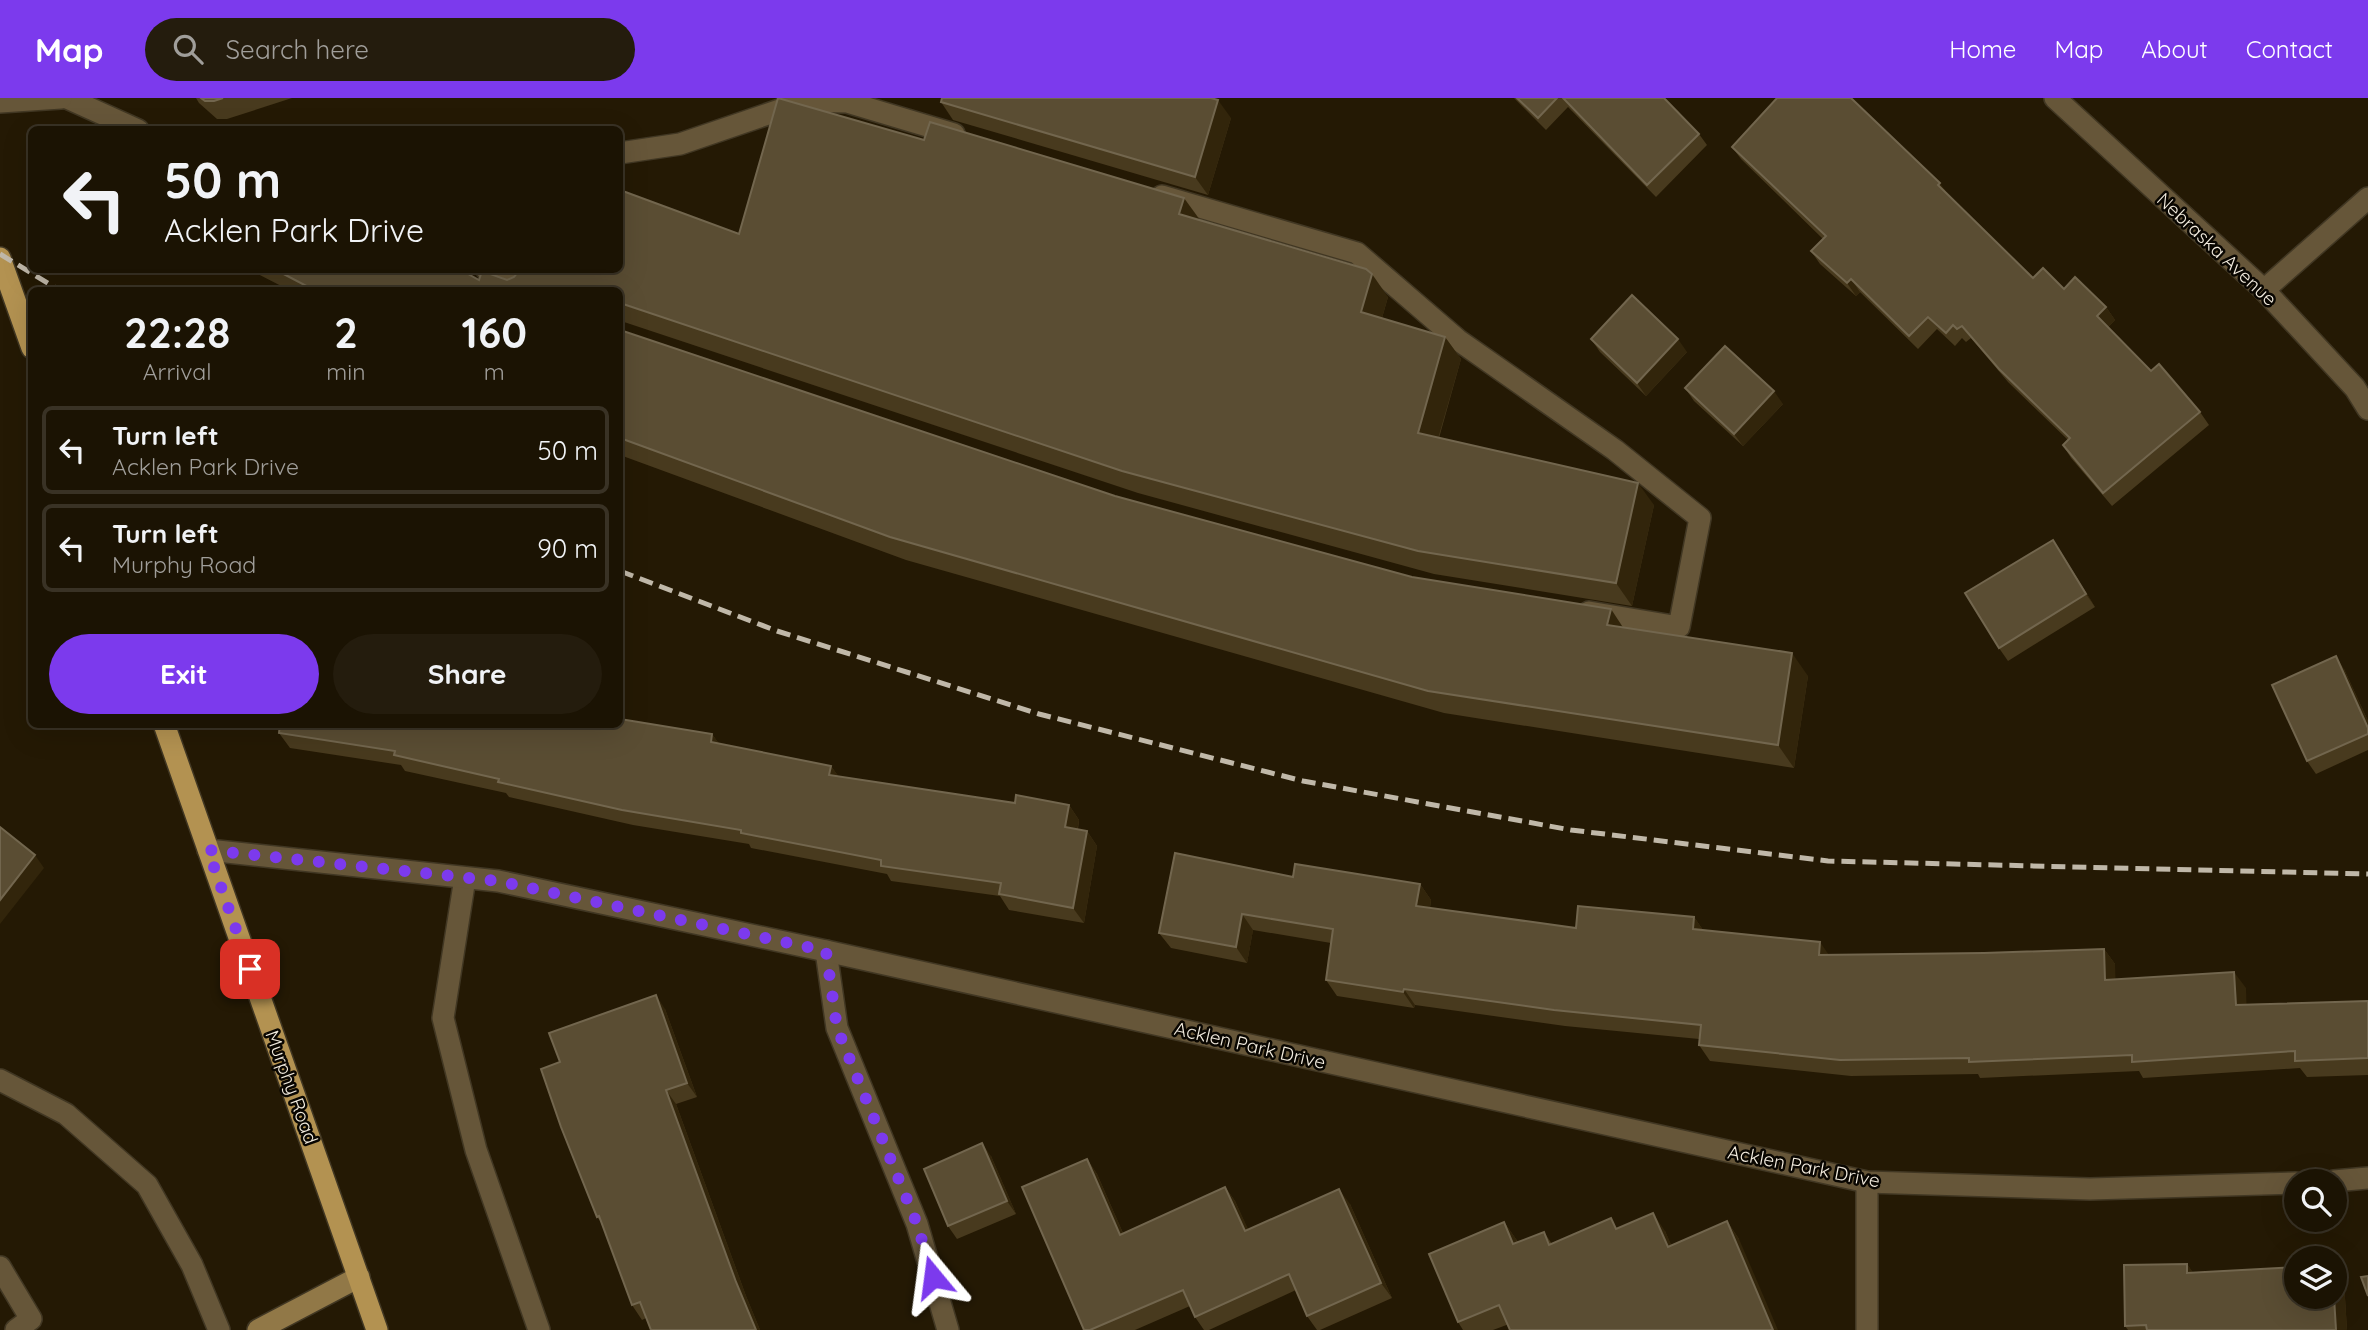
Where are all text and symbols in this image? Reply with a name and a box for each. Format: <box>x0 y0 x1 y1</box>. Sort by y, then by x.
search box <box>145 18 635 81</box>
text: Map <box>35 29 103 70</box>
icon: search <box>169 30 207 68</box>
text: Search here <box>225 33 369 66</box>
text: Home <box>1949 34 2016 64</box>
text: Map <box>2054 34 2103 64</box>
text: About <box>2141 34 2208 64</box>
text: Contact <box>2246 34 2333 64</box>
text: 50 m <box>164 149 281 210</box>
icon: left <box>49 154 140 245</box>
street label: Nebraska Avenue <box>2152 187 2282 311</box>
text: Acklen Park Drive <box>164 210 424 250</box>
text: 22:28 <box>124 306 230 359</box>
text: 2 <box>334 306 358 359</box>
text: 160 <box>462 306 527 359</box>
text: Arrival <box>143 357 212 386</box>
text: min <box>326 357 366 386</box>
text: m <box>484 357 505 386</box>
text: Turn left <box>112 419 219 452</box>
icon: left <box>53 431 91 469</box>
text: 50 m <box>538 434 598 467</box>
text: Acklen Park Drive <box>112 452 299 481</box>
text: Turn left <box>112 517 219 550</box>
icon: left <box>53 529 91 567</box>
text: 90 m <box>537 532 598 565</box>
text: Murphy Road <box>112 550 256 579</box>
button: Exit <box>49 634 319 714</box>
button: Share <box>333 634 602 714</box>
pin <box>220 939 280 999</box>
icon: arrive <box>231 950 269 988</box>
street label: Acklen Park Drive <box>1172 1016 1328 1074</box>
street label: Murphy Road <box>260 1027 324 1147</box>
street label: Acklen Park Drive <box>1726 1139 1882 1193</box>
map controls <box>2284 1169 2347 1309</box>
button: search <box>2284 1169 2347 1232</box>
position arrow <box>896 1240 970 1314</box>
button: layers <box>2284 1246 2347 1309</box>

